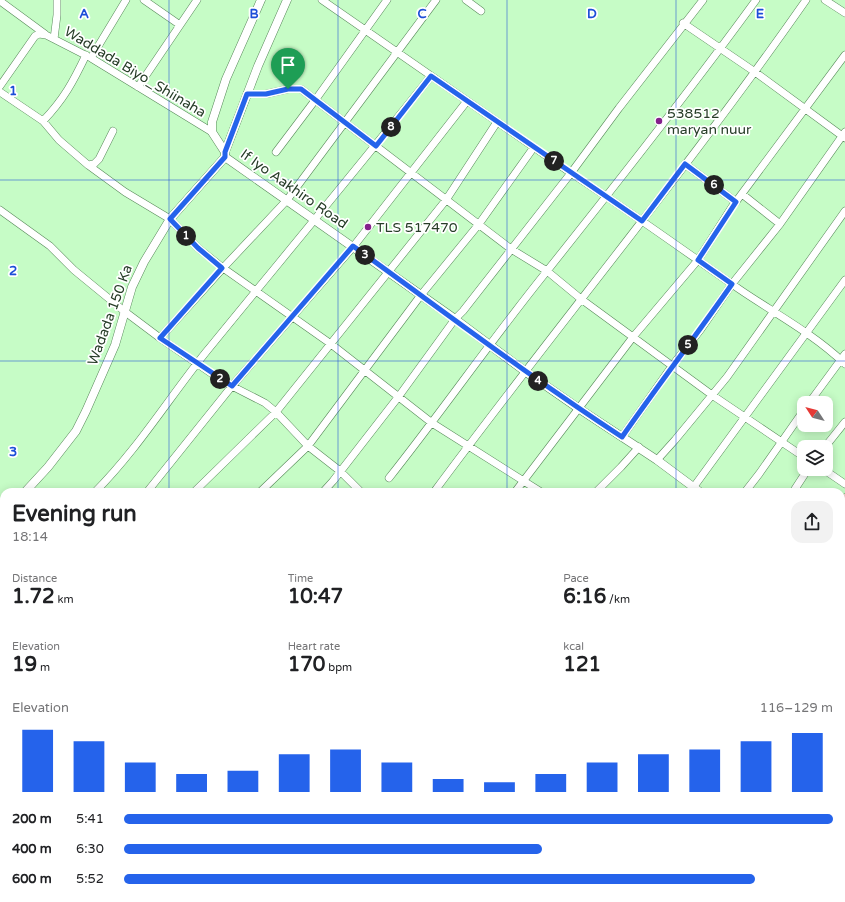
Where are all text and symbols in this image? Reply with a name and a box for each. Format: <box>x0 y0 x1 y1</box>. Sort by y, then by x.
text: A <box>79 6 89 22</box>
text: B <box>249 6 259 22</box>
text: C <box>417 6 427 22</box>
text: D <box>587 6 597 22</box>
text: E <box>756 6 764 22</box>
street label: Waddada Biyo_Shiinaha <box>61 23 209 121</box>
pin <box>271 48 305 89</box>
icon: arrive <box>277 54 299 76</box>
text: 1 <box>9 83 17 99</box>
place label: 538512 maryan nuur <box>667 105 752 138</box>
marker: 538512 maryan nuur <box>654 116 664 126</box>
pin: 8 <box>381 117 401 137</box>
text: 8 <box>388 120 394 133</box>
street label: If Iyo Aakhiro Road <box>237 146 351 232</box>
pin: 7 <box>544 151 564 171</box>
text: 7 <box>551 154 557 167</box>
pin: 6 <box>704 175 724 195</box>
text: 6 <box>711 178 717 191</box>
place label: TLS 517470 <box>376 219 458 236</box>
marker: TLS 517470 <box>363 222 373 232</box>
pin: 1 <box>176 226 196 246</box>
text: 1 <box>183 229 189 242</box>
pin: 3 <box>355 245 375 265</box>
text: 3 <box>362 248 368 261</box>
street label: Wadada 150 Ka <box>84 262 136 368</box>
text: 2 <box>9 263 17 279</box>
pin: 5 <box>678 335 698 355</box>
text: 5 <box>685 338 691 351</box>
pin: 2 <box>210 369 230 389</box>
pin: 4 <box>528 371 548 391</box>
text: 2 <box>217 372 223 385</box>
text: 4 <box>535 374 541 387</box>
north arrow <box>797 396 833 432</box>
map controls <box>797 396 833 476</box>
button: layers <box>797 440 833 476</box>
text: 3 <box>9 444 17 460</box>
text: Evening run <box>12 501 137 527</box>
button: share <box>791 501 833 543</box>
text: 18:14 <box>12 529 48 545</box>
text: Distance <box>12 572 57 585</box>
text: Time <box>288 572 313 585</box>
text: Pace <box>563 572 589 585</box>
text: 1.72 <box>12 585 55 609</box>
text: 10:47 <box>288 585 343 609</box>
text: 6:16 <box>563 585 606 609</box>
text: km <box>55 593 74 606</box>
text: /km <box>606 593 630 606</box>
text: Elevation <box>12 640 60 653</box>
text: Heart rate <box>288 640 340 653</box>
text: kcal <box>563 640 584 653</box>
text: 19 <box>12 653 37 677</box>
text: 170 <box>288 653 325 677</box>
text: 121 <box>563 653 601 677</box>
text: m <box>37 661 50 674</box>
text: bpm <box>325 661 352 674</box>
text: Elevation <box>12 700 69 716</box>
text: 116–129 m <box>760 700 833 716</box>
text: 200 m <box>12 811 52 827</box>
text: 5:41 <box>76 811 104 827</box>
text: 400 m <box>12 841 52 857</box>
text: 6:30 <box>76 841 104 857</box>
text: 600 m <box>12 871 52 887</box>
text: 5:52 <box>76 871 104 887</box>

